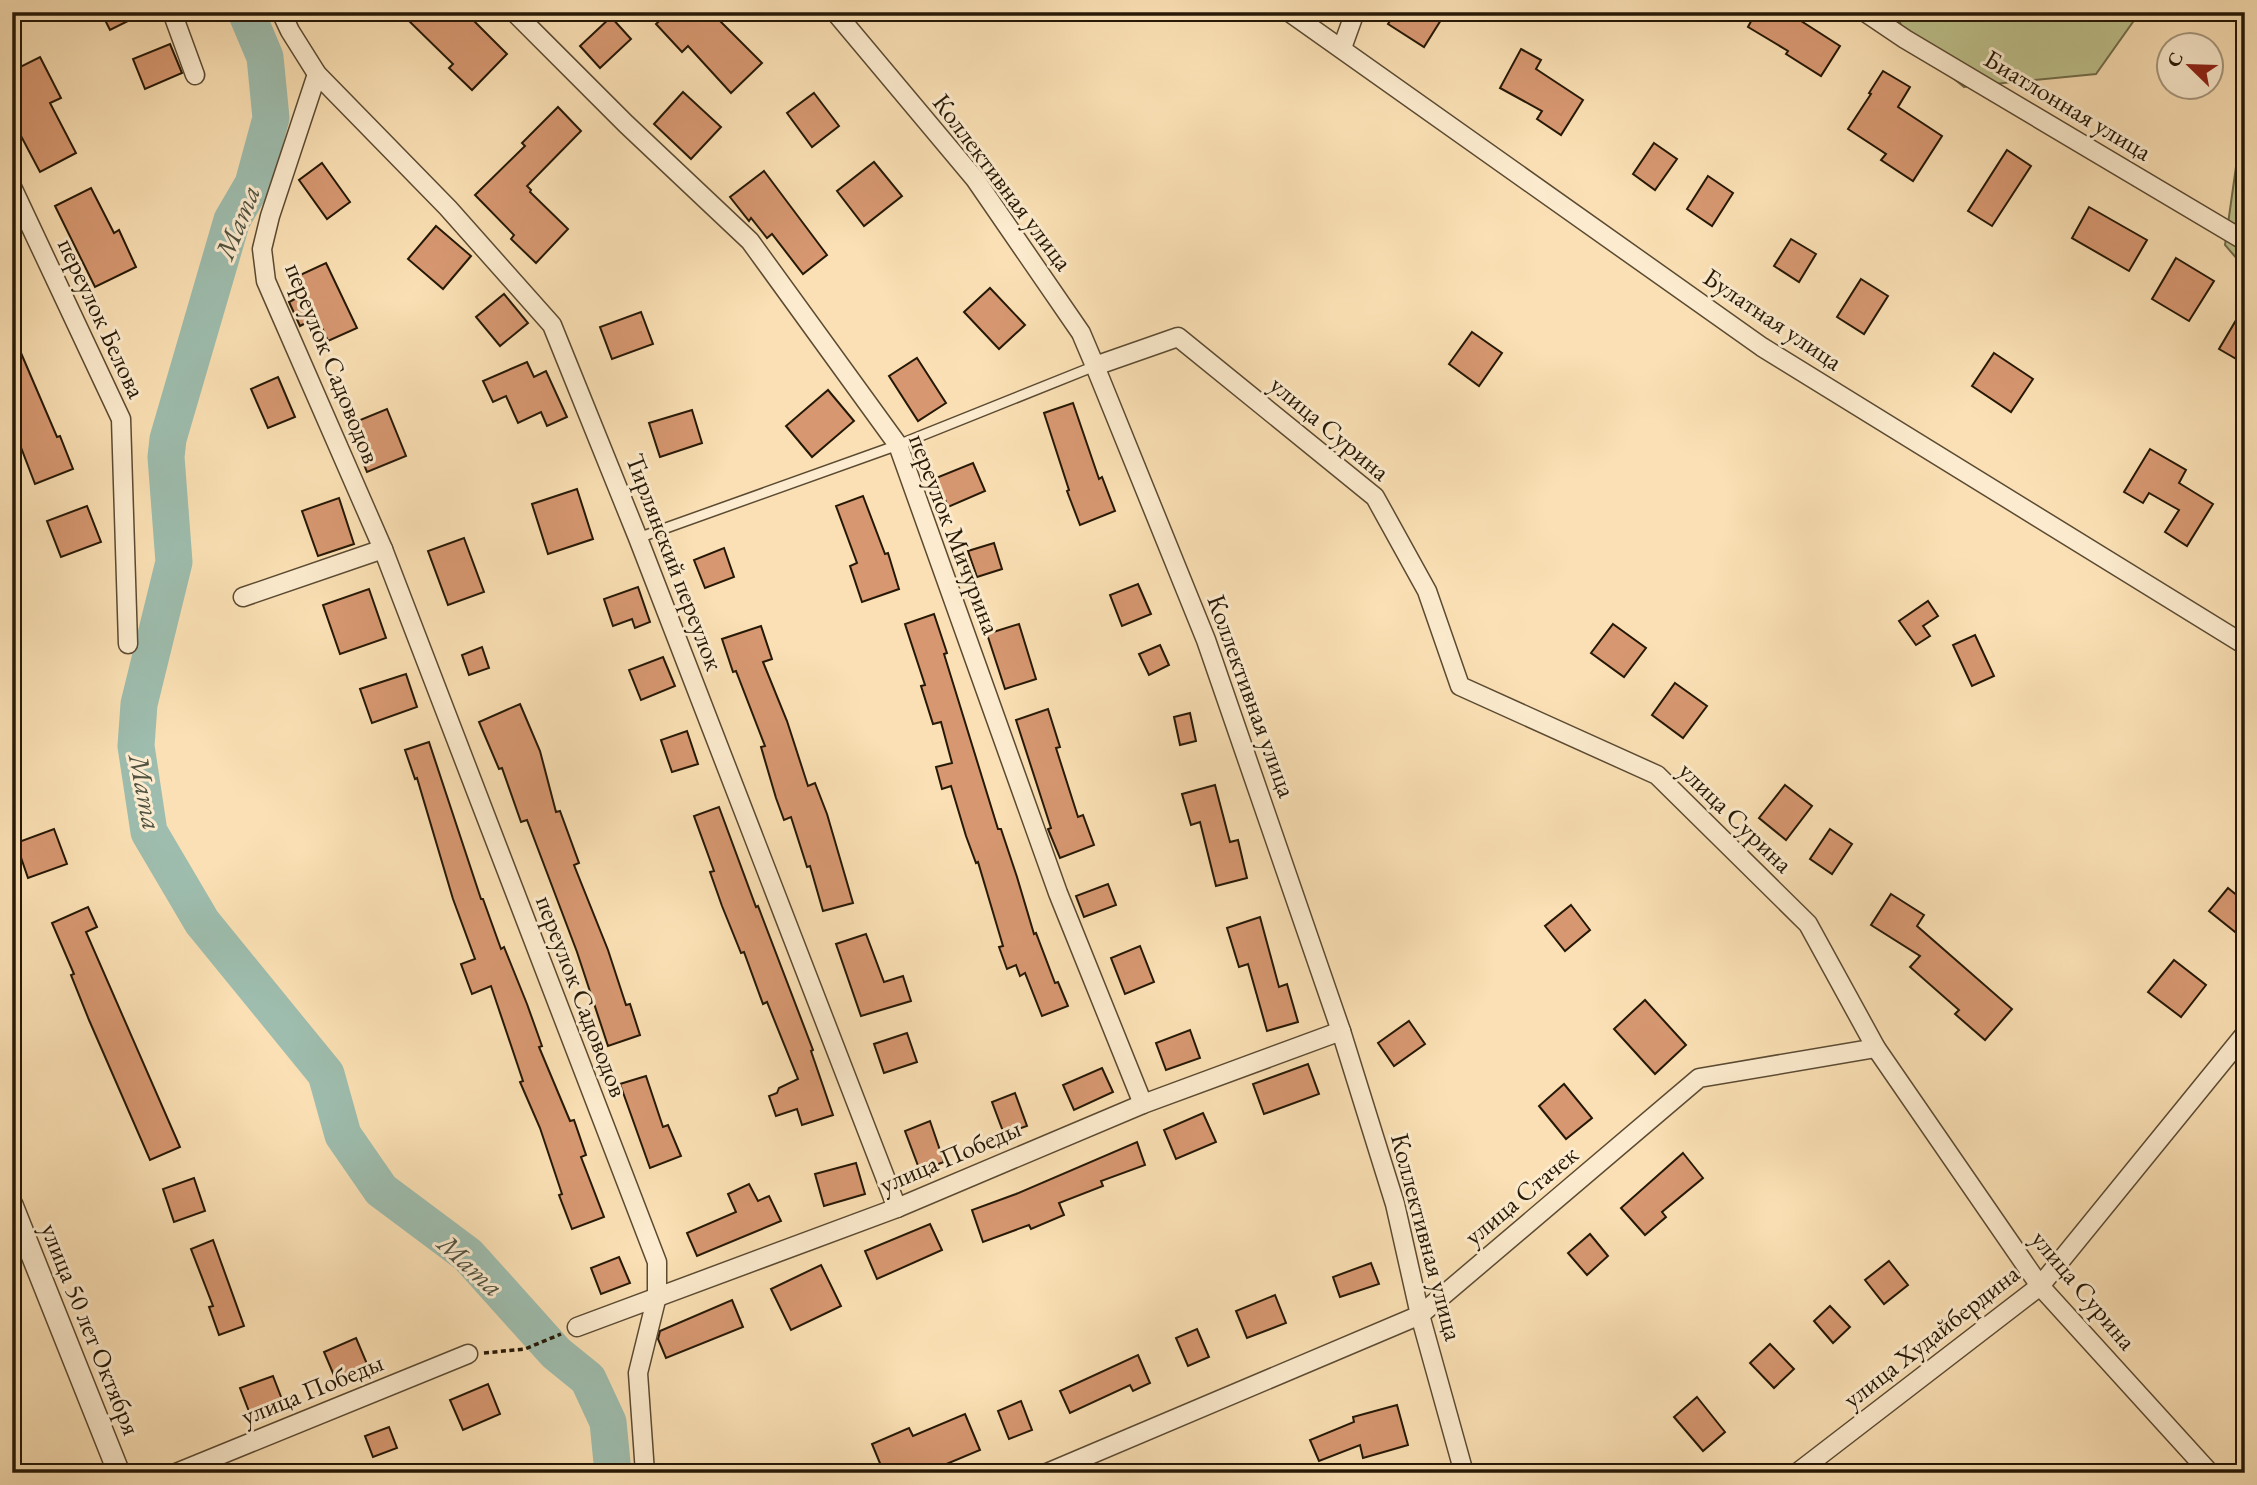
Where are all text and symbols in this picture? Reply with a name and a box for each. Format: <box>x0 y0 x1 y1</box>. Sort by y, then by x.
north arrow <box>2156 32 2226 102</box>
street label: Биатлонная улица <box>1978 42 2159 169</box>
text: С <box>2161 48 2189 71</box>
street label: Коллективная улица <box>925 87 1081 278</box>
water label: Мата <box>205 180 268 266</box>
street label: переулок Белова <box>50 233 154 404</box>
street label: переулок Садоводов <box>277 258 389 468</box>
street label: Булатная улица <box>1697 260 1850 378</box>
street label: улица Сурина <box>1263 368 1398 489</box>
street label: переулок Мичурина <box>901 429 1009 640</box>
street label: Тирлянский переулок <box>618 449 732 676</box>
street label: Коллективная улица <box>1200 590 1305 803</box>
water label: Мата <box>121 749 171 833</box>
street label: улица Сурина <box>1671 754 1801 881</box>
street label: переулок Садоводов <box>528 890 636 1102</box>
street label: улица Победы <box>874 1111 1026 1201</box>
street label: Коллективная улица <box>1383 1130 1471 1345</box>
street label: улица Стачек <box>1457 1137 1586 1253</box>
street label: улица 50 лет Октября <box>33 1218 149 1440</box>
street label: улица Сурина <box>2024 1223 2145 1358</box>
water label: Мата <box>429 1224 511 1304</box>
street label: улица Худайбердина <box>1836 1256 2027 1416</box>
street label: улица Победы <box>236 1345 388 1433</box>

